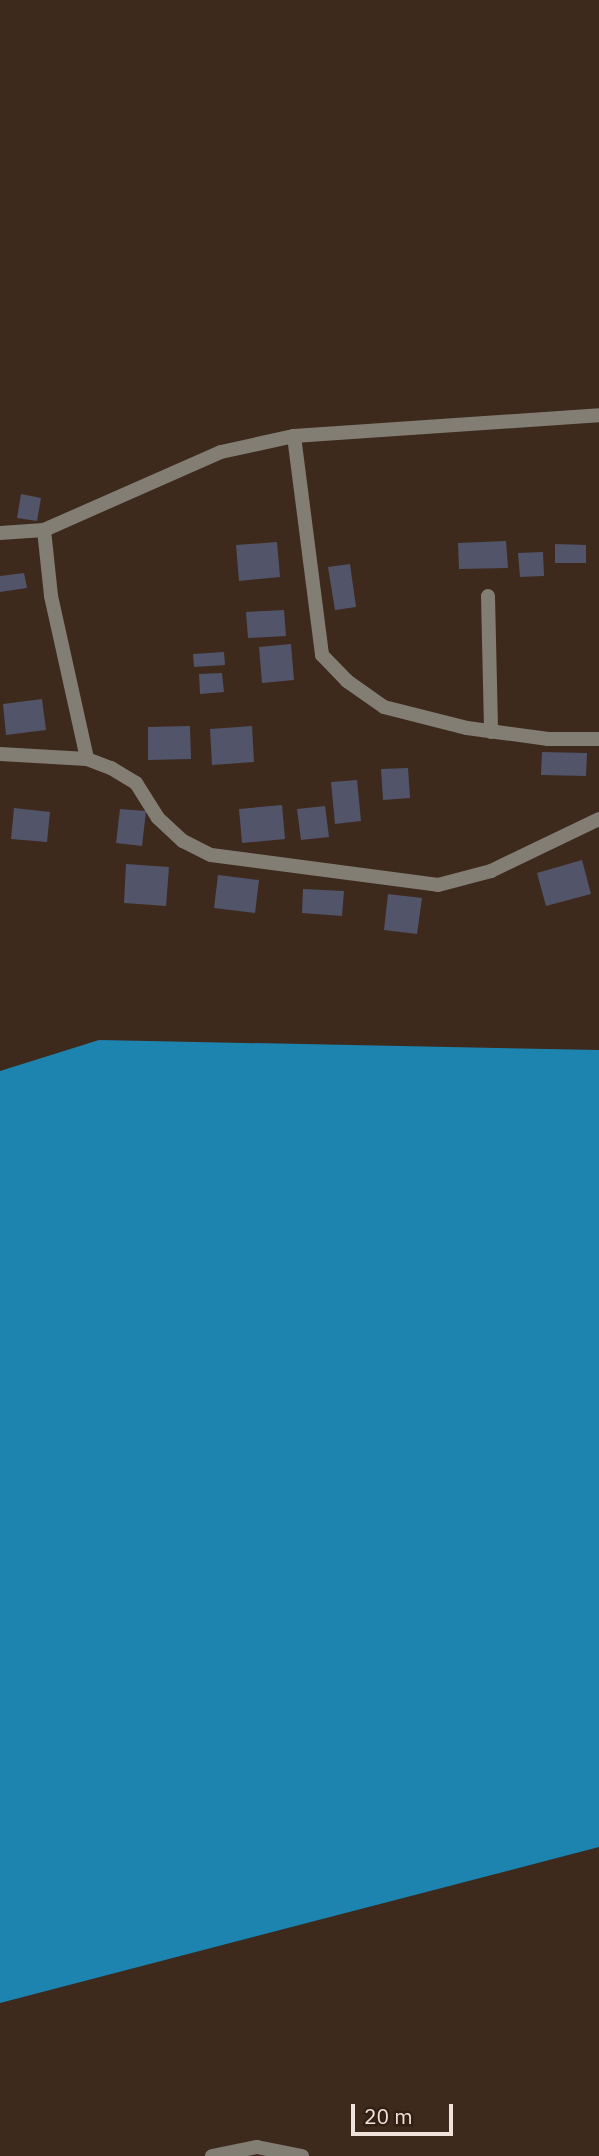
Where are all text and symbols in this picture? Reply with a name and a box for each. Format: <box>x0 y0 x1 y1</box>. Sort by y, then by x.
scale bar <box>354 2090 456 2134</box>
text: 20 m <box>364 2102 413 2130</box>

